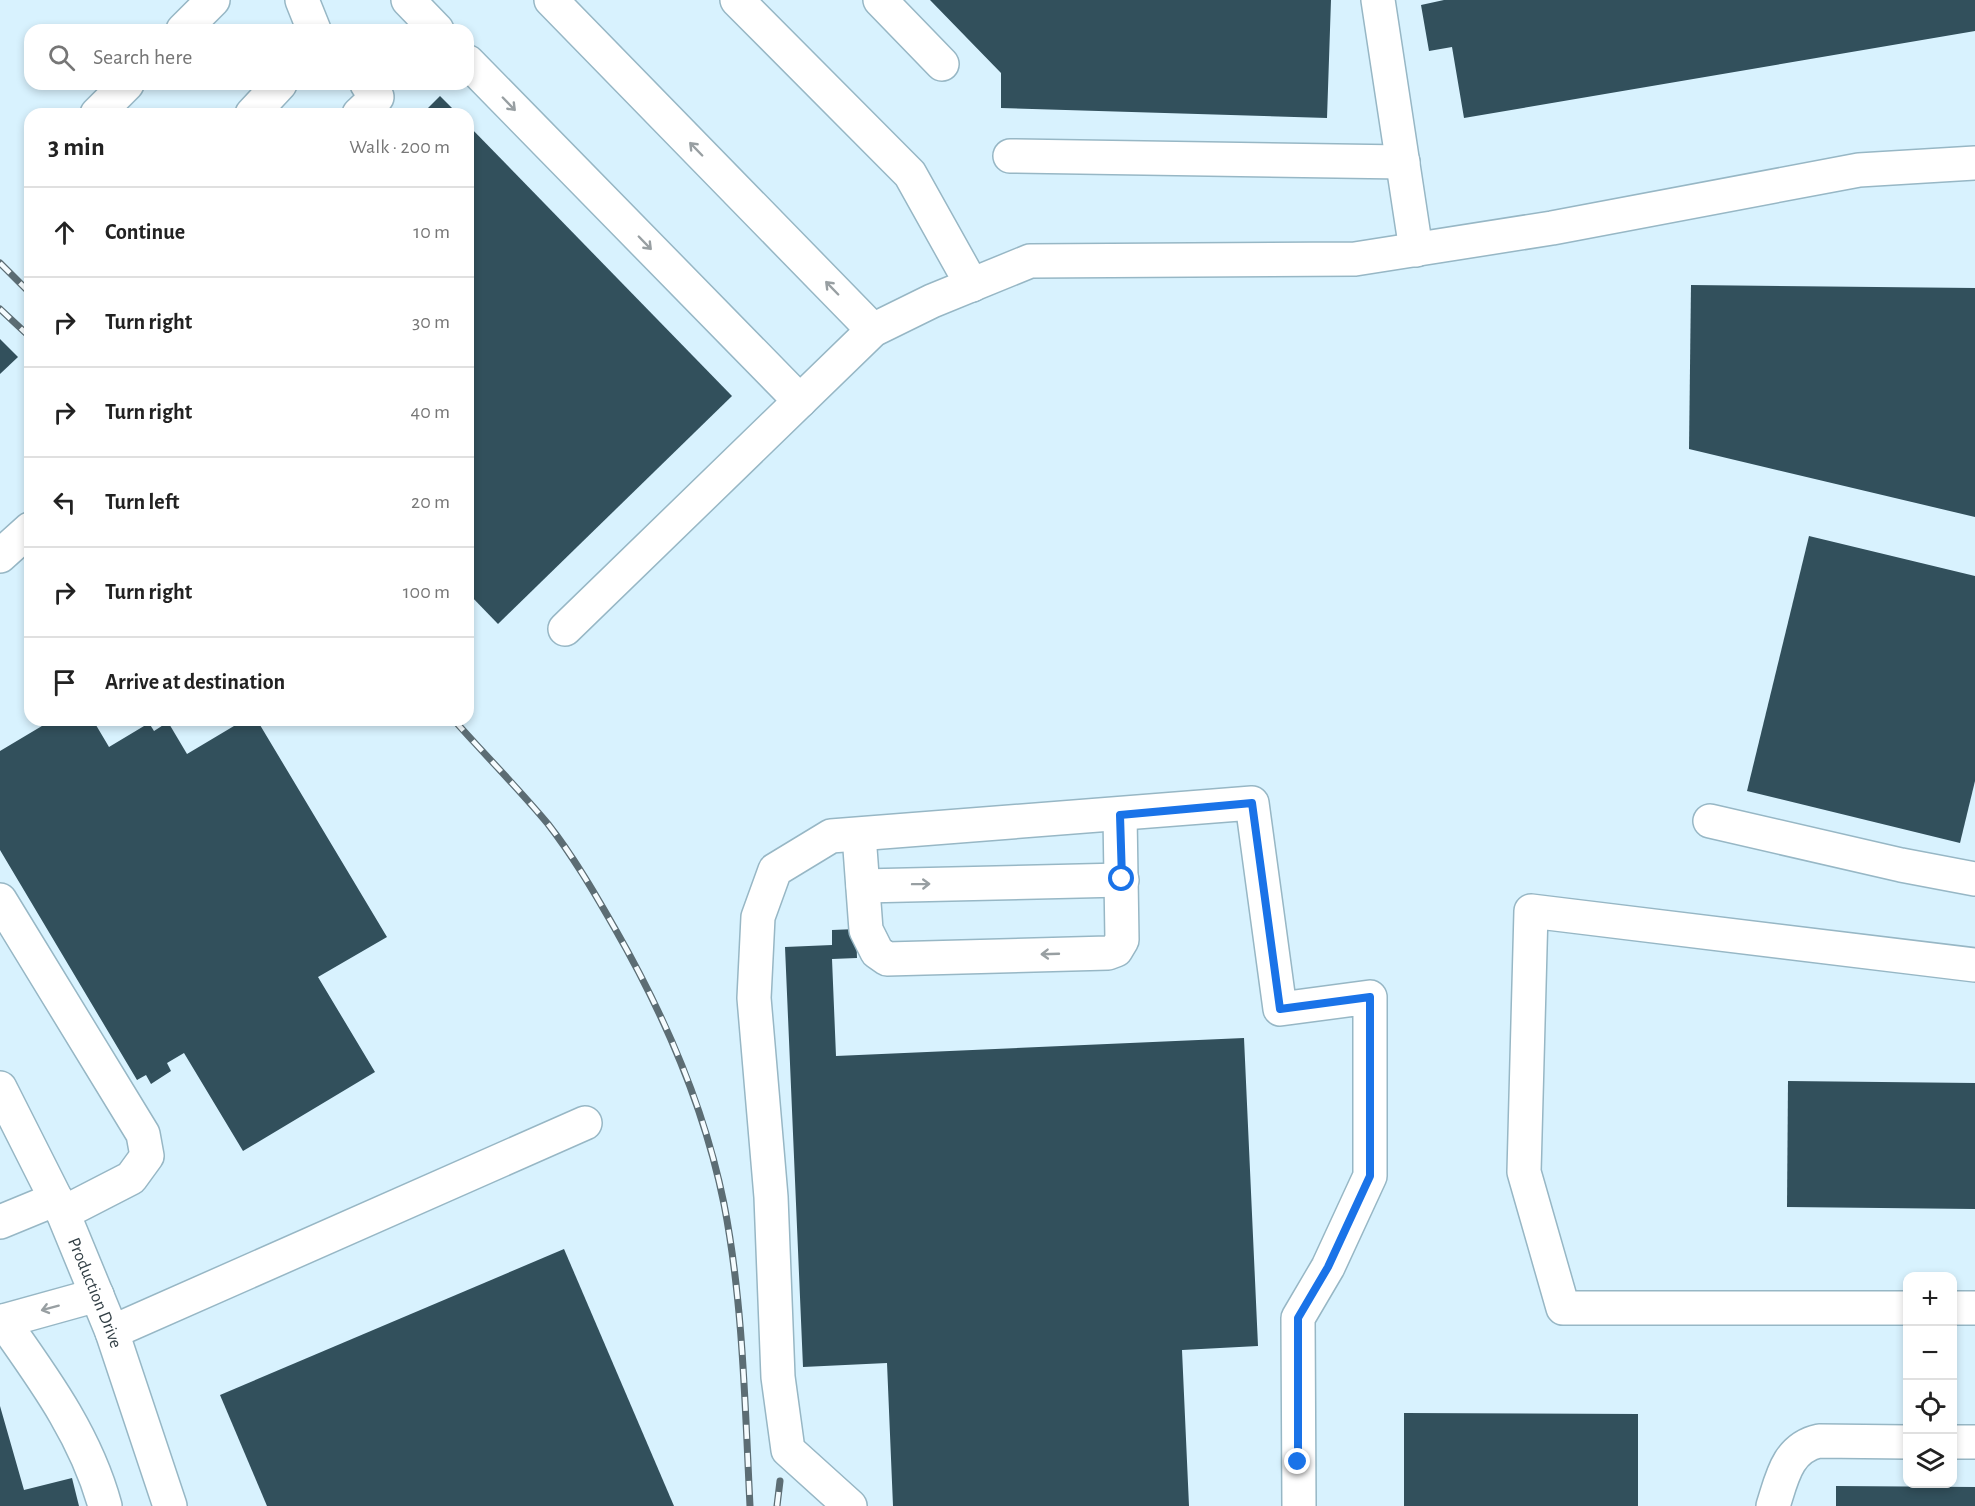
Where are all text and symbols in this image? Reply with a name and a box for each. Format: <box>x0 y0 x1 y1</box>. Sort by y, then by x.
search box <box>24 24 474 90</box>
icon: search <box>45 41 78 74</box>
text: Search here <box>93 46 192 68</box>
one-way arrow <box>502 96 516 111</box>
text: 3 min <box>48 134 105 160</box>
text: Walk · 200 m <box>349 137 450 157</box>
one-way arrow <box>689 141 703 156</box>
icon: ahead <box>48 216 81 249</box>
text: Continue <box>105 221 185 243</box>
text: 10 m <box>413 222 450 242</box>
one-way arrow <box>638 235 653 250</box>
one-way arrow <box>825 281 839 296</box>
icon: right <box>48 306 81 339</box>
text: Turn right <box>105 311 192 333</box>
text: 30 m <box>412 312 450 332</box>
icon: right <box>48 396 81 429</box>
text: Turn right <box>105 401 192 423</box>
text: 40 m <box>411 402 450 422</box>
icon: left <box>48 486 81 519</box>
text: Turn left <box>105 491 179 513</box>
text: 20 m <box>411 492 450 512</box>
icon: right <box>48 576 81 609</box>
text: Turn right <box>105 581 192 603</box>
text: 100 m <box>403 582 450 602</box>
icon: arrive <box>48 666 81 699</box>
text: Arrive at destination <box>105 671 285 693</box>
route start <box>1108 865 1134 891</box>
one-way arrow <box>911 879 931 890</box>
one-way arrow <box>1040 949 1060 960</box>
street label: Production Drive <box>64 1235 125 1351</box>
map controls <box>1903 1272 1957 1488</box>
button: + <box>1903 1272 1957 1326</box>
one-way arrow <box>41 1303 60 1314</box>
button: − <box>1903 1326 1957 1380</box>
button: locate <box>1903 1380 1957 1434</box>
button: layers <box>1903 1434 1957 1488</box>
route end <box>1284 1448 1310 1474</box>

